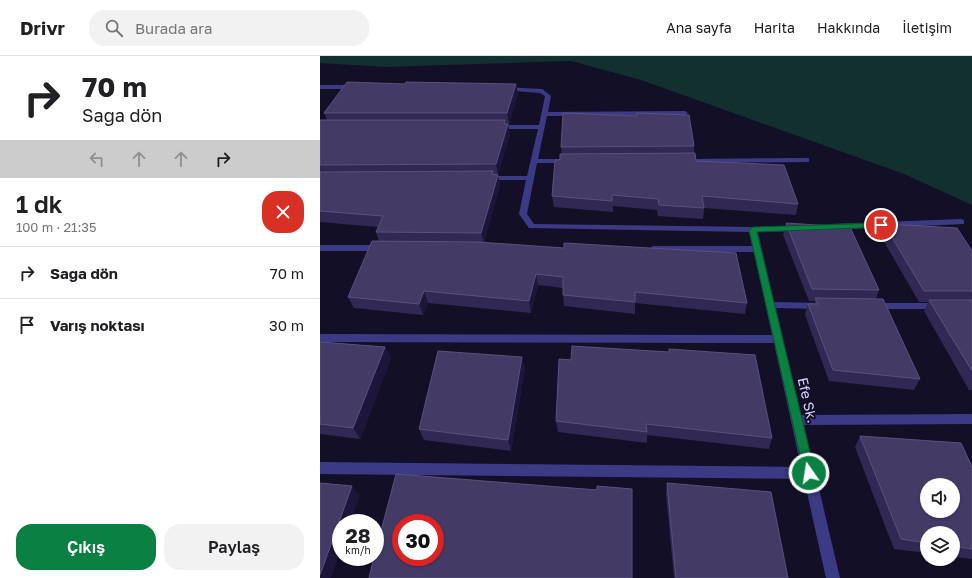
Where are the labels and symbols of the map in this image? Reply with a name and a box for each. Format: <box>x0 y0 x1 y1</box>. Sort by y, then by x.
pin <box>864 208 898 242</box>
street label: Efe Sk. <box>795 376 821 424</box>
position arrow <box>788 452 830 494</box>
speed limit sign: 30 <box>392 514 444 566</box>

